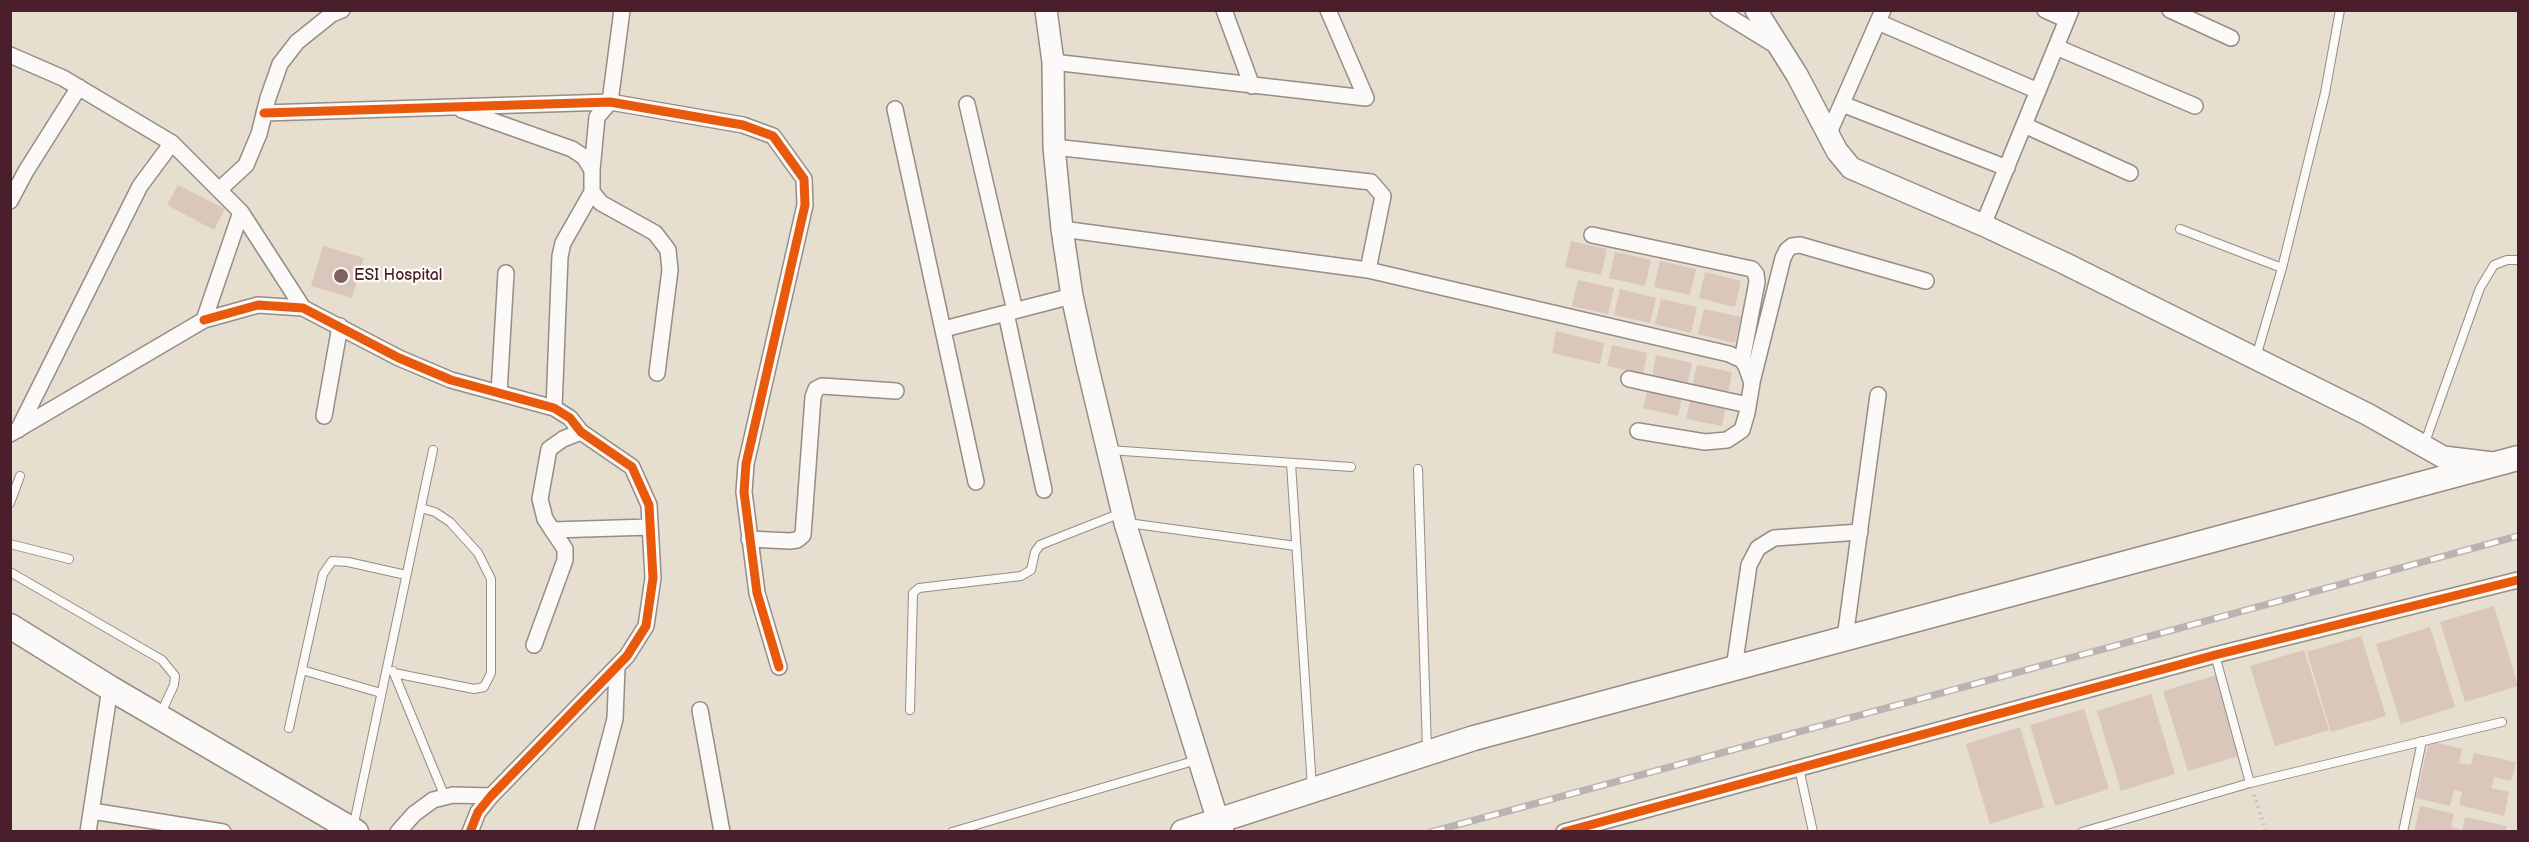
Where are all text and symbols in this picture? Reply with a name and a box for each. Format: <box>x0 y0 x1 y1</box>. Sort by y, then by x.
place label: ESI Hospital <box>354 266 442 286</box>
marker: ESI Hospital <box>332 267 350 285</box>

